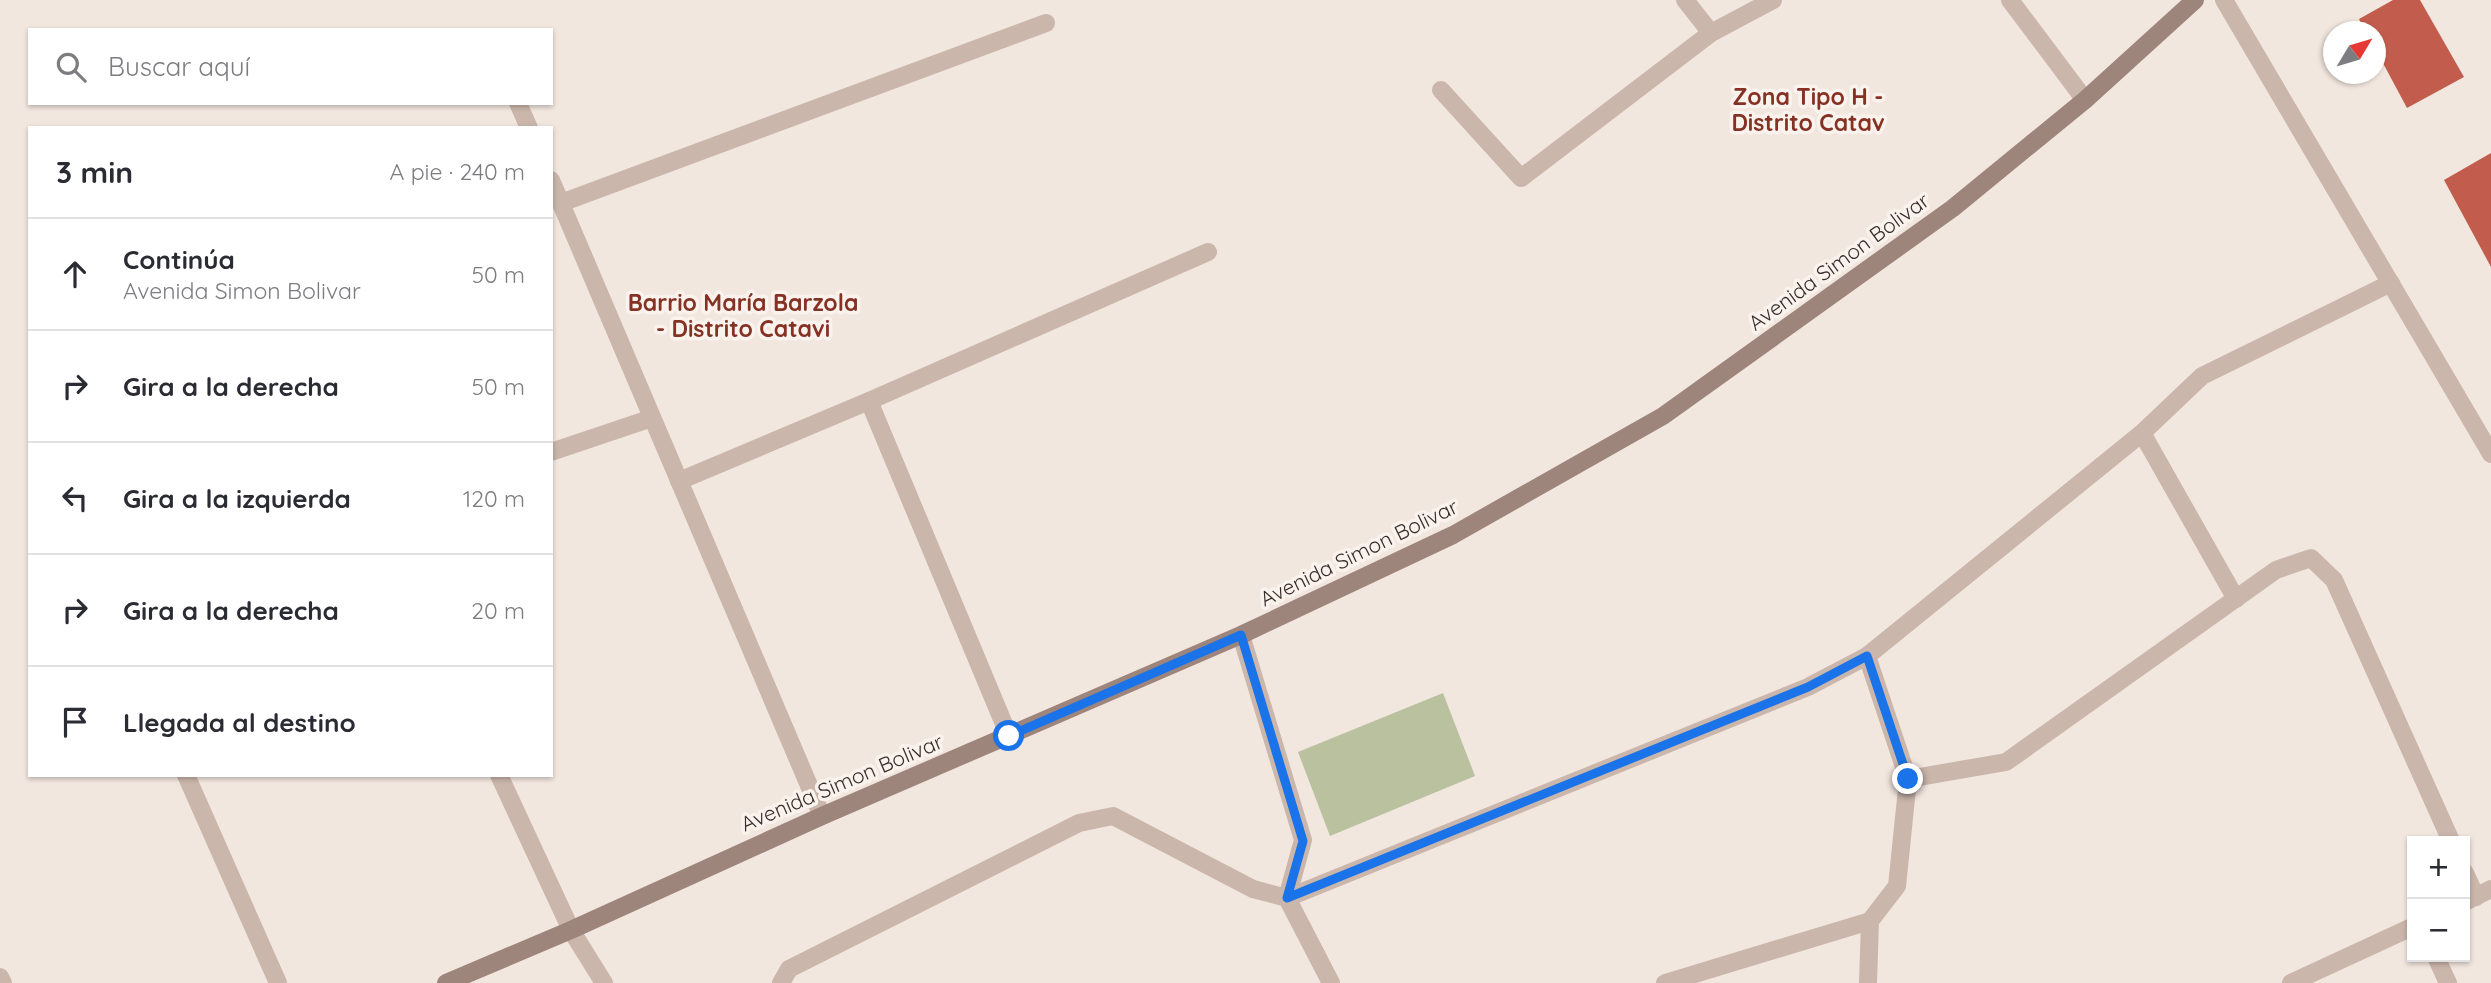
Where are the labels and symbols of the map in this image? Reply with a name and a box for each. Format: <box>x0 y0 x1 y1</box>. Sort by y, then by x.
north arrow <box>2323 21 2386 84</box>
district label: Zona Tipo H - Distrito Catav <box>1731 82 1885 137</box>
street label: Avenida Simon Bolivar <box>1743 187 1934 336</box>
district label: Barrio María Barzola - Distrito Catavi <box>628 288 858 343</box>
street label: Avenida Simon Bolivar <box>1255 493 1462 611</box>
route start <box>993 720 1024 751</box>
street label: Avenida Simon Bolivar <box>737 728 947 836</box>
route end <box>1892 763 1923 794</box>

